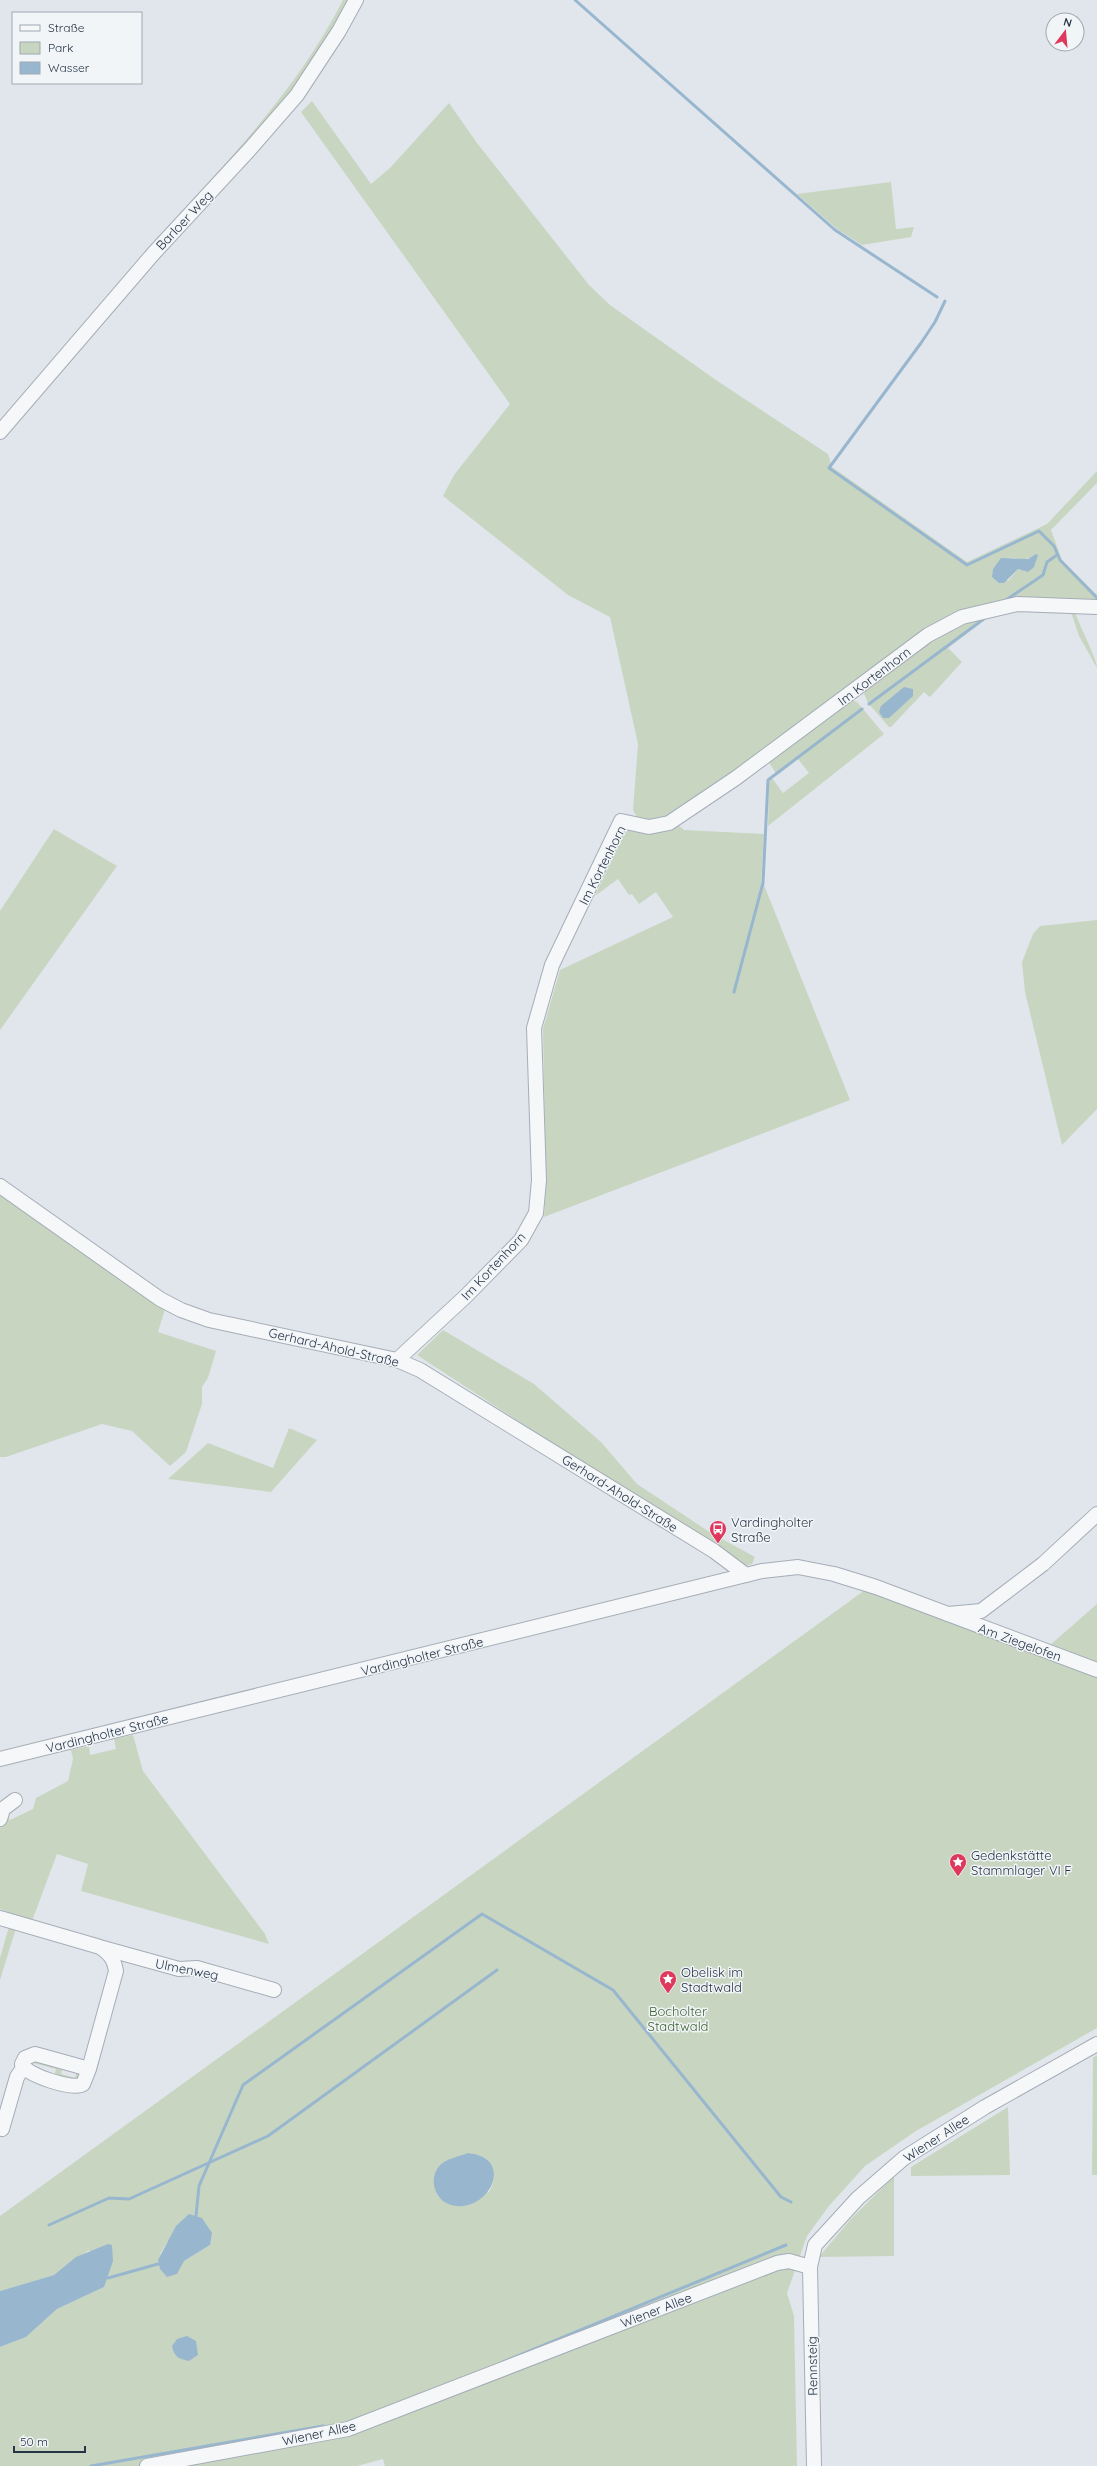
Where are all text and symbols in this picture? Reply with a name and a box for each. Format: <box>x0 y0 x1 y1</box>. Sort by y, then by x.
legend <box>12 12 142 84</box>
north arrow <box>1045 12 1085 52</box>
text: N <box>1062 15 1074 30</box>
text: Straße <box>48 20 85 35</box>
text: Park <box>48 40 73 55</box>
text: Wasser <box>48 60 90 75</box>
street label: Barloer Weg <box>152 187 216 253</box>
street label: Im Kortenhorn <box>834 643 914 709</box>
street label: Im Kortenhorn <box>575 823 629 907</box>
street label: Im Kortenhorn <box>457 1229 529 1303</box>
street label: Gerhard-Ahold-Straße <box>267 1324 401 1370</box>
street label: Gerhard-Ahold-Straße <box>559 1451 681 1535</box>
place label: Vardingholter Straße <box>731 1514 813 1545</box>
bus stop icon: Vardingholter Straße <box>708 1519 728 1544</box>
street label: Am Ziegelofen <box>976 1620 1064 1664</box>
street label: Vardingholter Straße <box>359 1633 485 1679</box>
street label: Vardingholter Straße <box>44 1710 170 1756</box>
place label: Gedenkstätte Stammlager VI F <box>971 1847 1072 1878</box>
place icon: Gedenkstätte Stammlager VI F <box>948 1852 968 1877</box>
street label: Ulmenweg <box>154 1955 220 1983</box>
place label: Obelisk im Stadtwald <box>681 1964 743 1995</box>
place icon: Obelisk im Stadtwald <box>658 1969 678 1994</box>
park label: Bocholter Stadtwald <box>648 2003 708 2034</box>
street label: Wiener Allee <box>900 2111 972 2165</box>
street label: Wiener Allee <box>618 2289 694 2331</box>
street label: Rennsteig <box>803 2336 821 2396</box>
street label: Wiener Allee <box>281 2417 357 2449</box>
scale bar <box>14 2428 85 2454</box>
text: 50 m <box>20 2434 48 2449</box>

